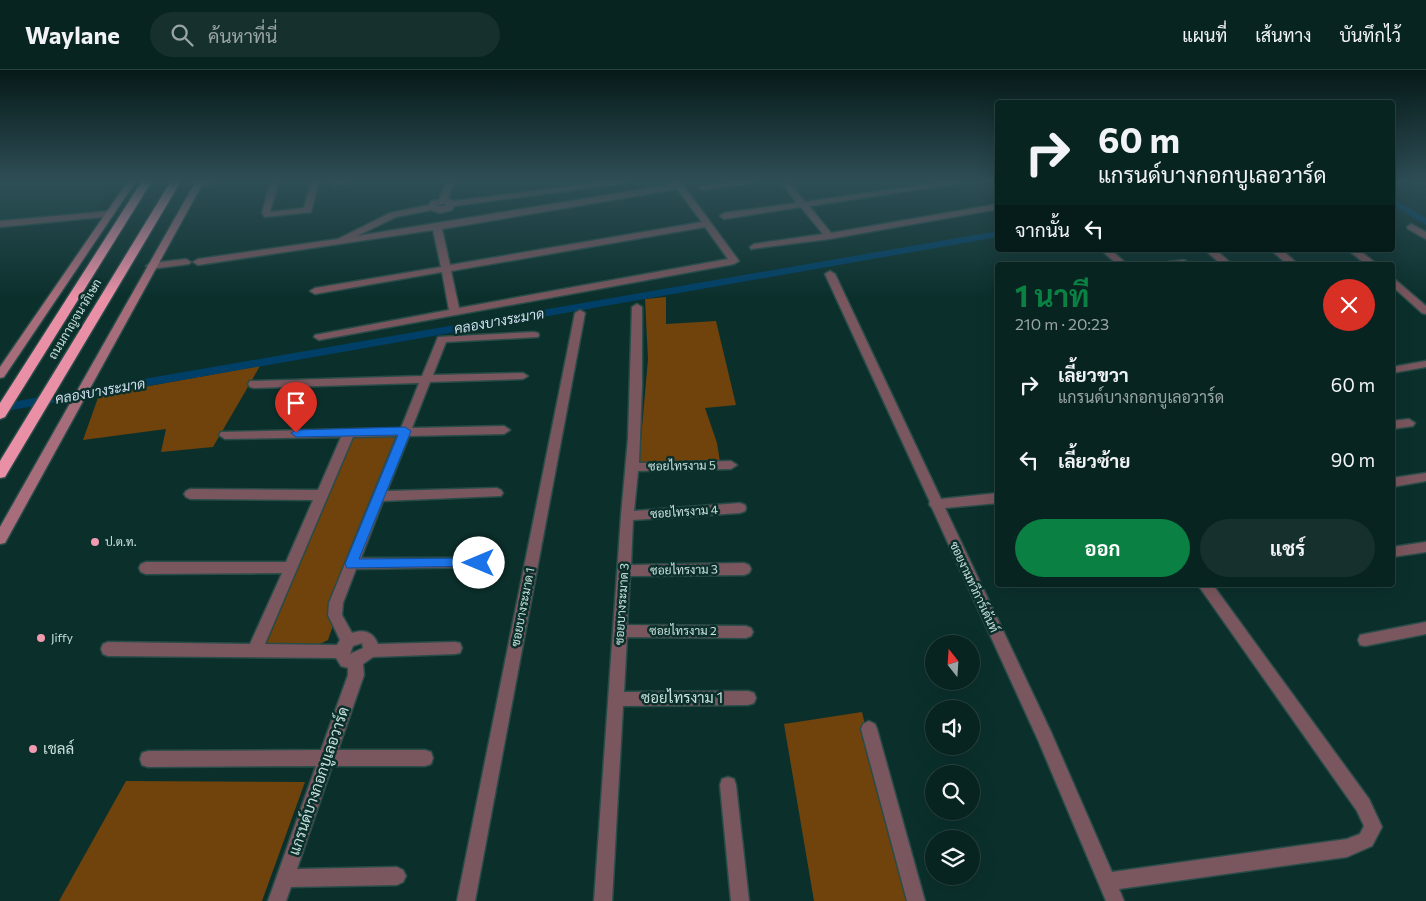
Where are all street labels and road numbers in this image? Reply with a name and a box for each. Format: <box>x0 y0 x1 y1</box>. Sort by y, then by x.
street label: ถนนกาญจนาภิเษก <box>45 276 105 362</box>
street label: ซอยไทรงาม 5 <box>648 457 716 473</box>
street label: ซอยไทรงาม 4 <box>650 502 718 520</box>
street label: ซอยงามทวีการ์เด้นท์ <box>948 539 1002 634</box>
street label: ซอยไทรงาม 3 <box>650 561 718 577</box>
street label: ซอยบางระมาด 3 <box>611 562 631 645</box>
street label: ซอยบางระมาด 1 <box>507 566 537 648</box>
street label: ซอยไทรงาม 2 <box>649 623 717 637</box>
street label: ซอยไทรงาม 1 <box>641 688 723 706</box>
street label: แกรนด์บางกอกบูเลอวาร์ด <box>284 704 354 858</box>

